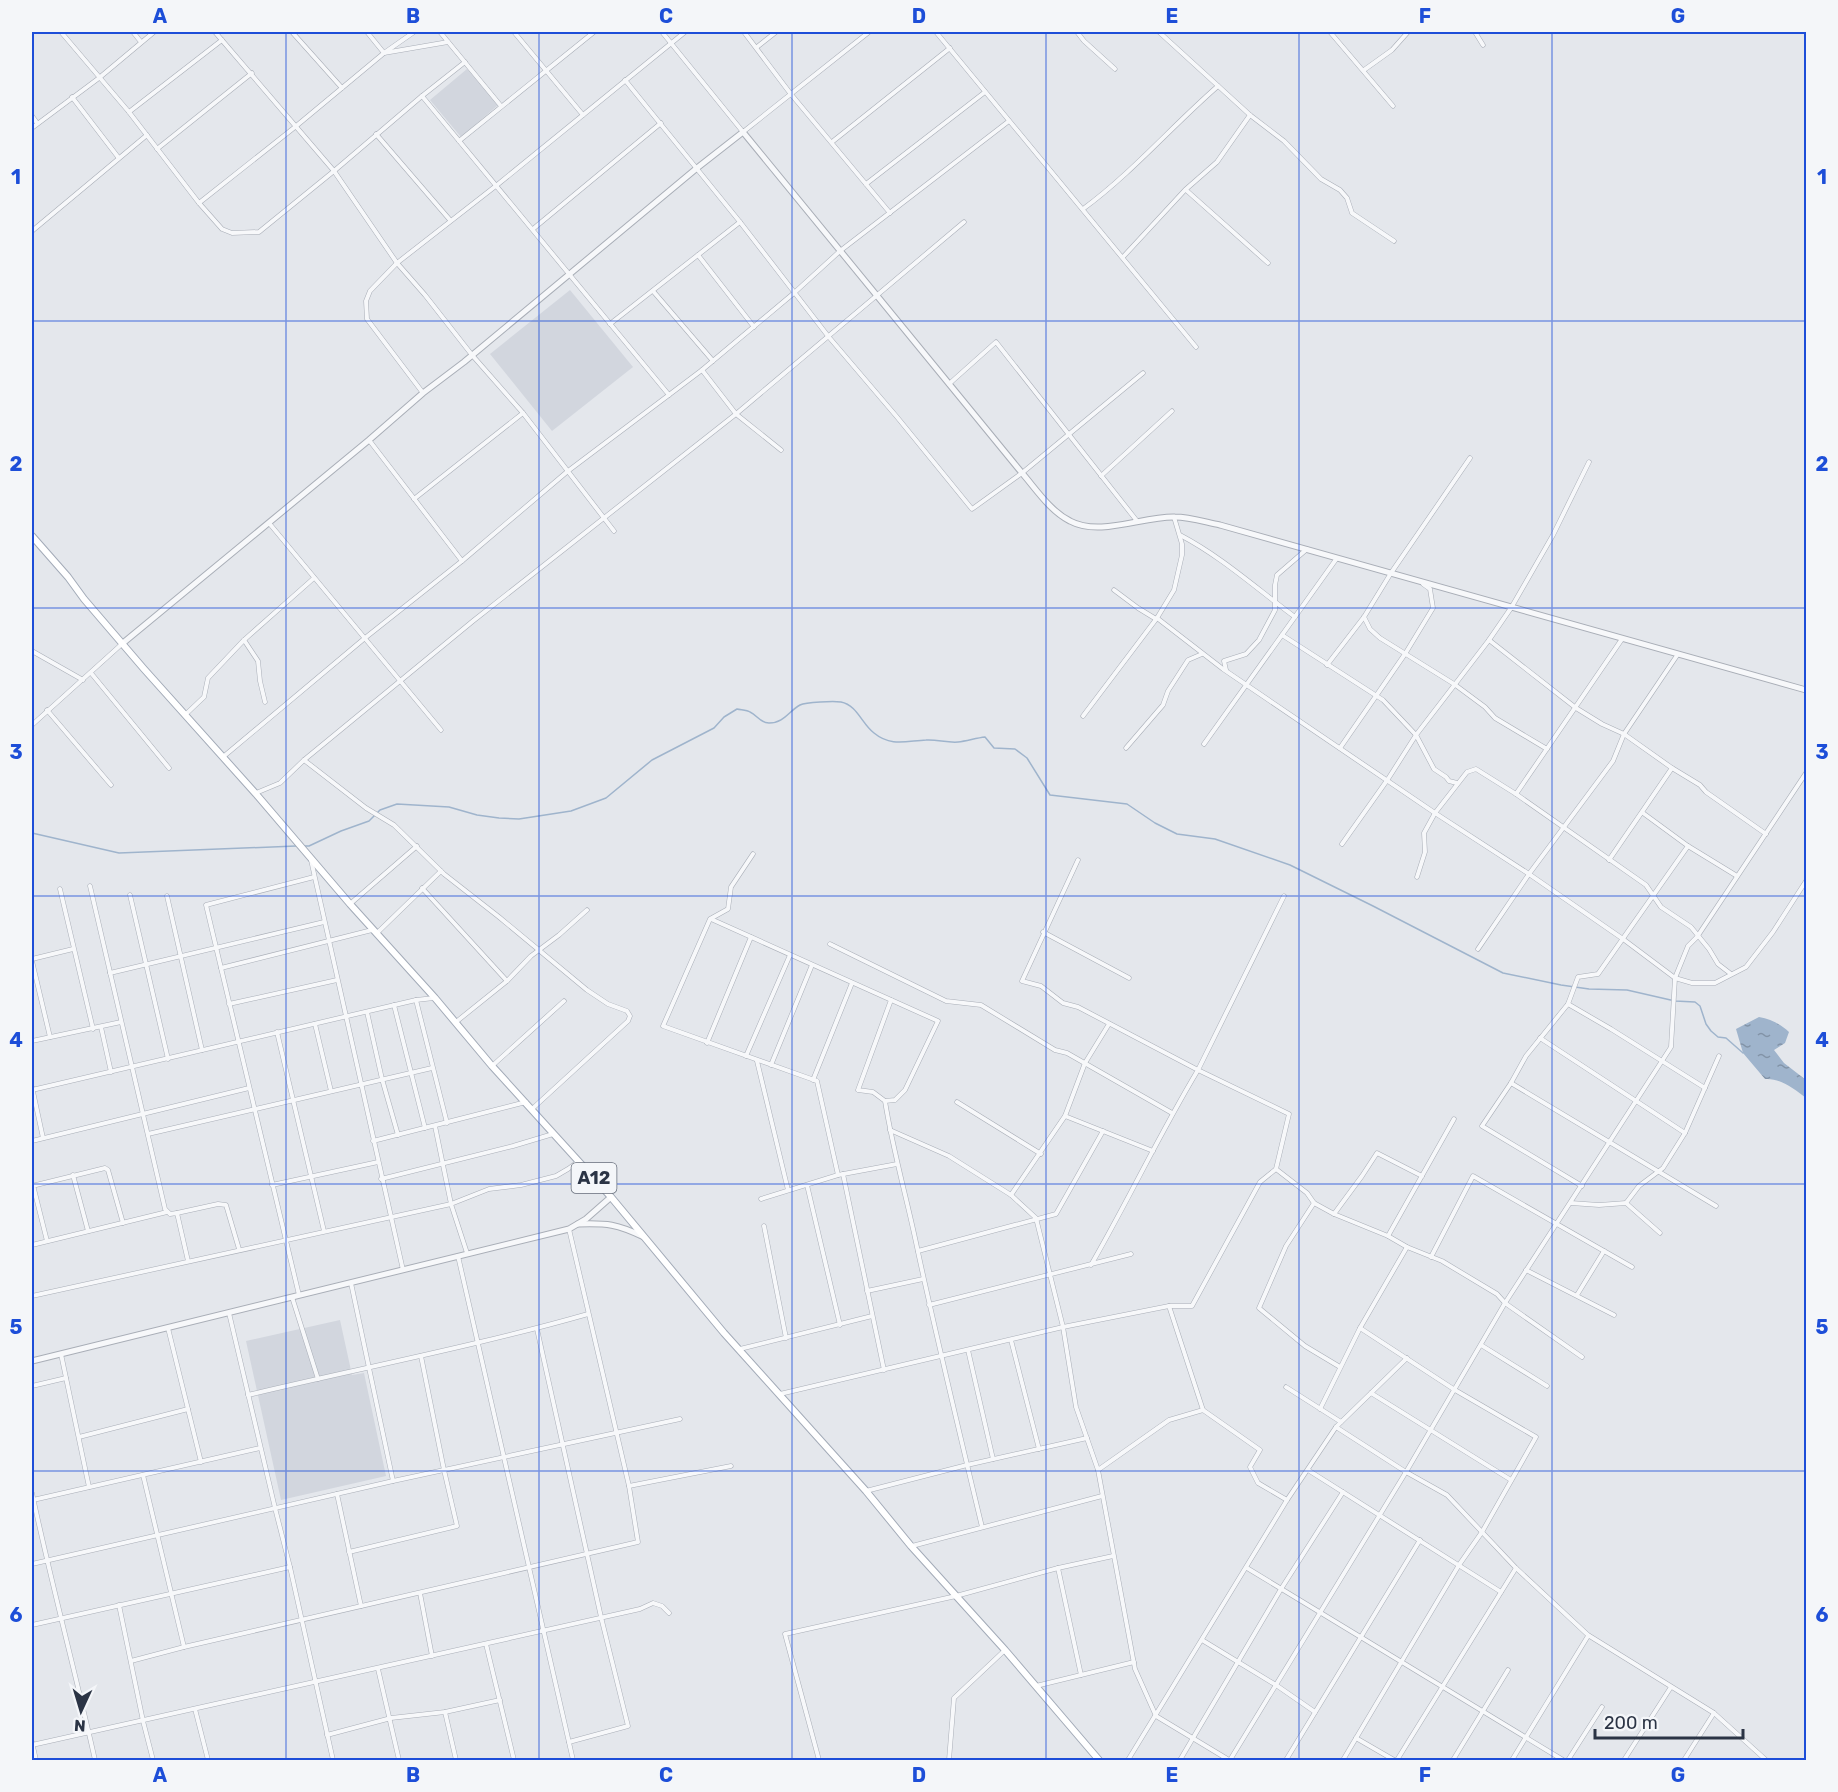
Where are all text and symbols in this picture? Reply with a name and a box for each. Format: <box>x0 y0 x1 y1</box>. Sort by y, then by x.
text: A <box>153 4 168 28</box>
text: B <box>406 4 420 28</box>
text: C <box>659 4 673 28</box>
text: D <box>912 4 926 28</box>
text: E <box>1166 4 1178 28</box>
text: F <box>1419 4 1431 28</box>
text: G <box>1671 4 1685 28</box>
text: 1 <box>11 165 21 189</box>
text: 1 <box>1817 165 1827 189</box>
text: 2 <box>10 452 23 476</box>
text: 2 <box>1816 452 1829 476</box>
text: 3 <box>9 740 23 764</box>
text: 3 <box>1815 740 1829 764</box>
text: 4 <box>9 1028 23 1052</box>
text: 4 <box>1815 1028 1829 1052</box>
road number: A12 <box>572 1163 616 1193</box>
text: 5 <box>10 1315 23 1339</box>
text: 5 <box>1816 1315 1829 1339</box>
text: 6 <box>9 1603 23 1627</box>
text: 6 <box>1815 1603 1829 1627</box>
north arrow <box>51 1681 111 1741</box>
scale bar <box>1595 1702 1744 1740</box>
text: 200 m <box>1604 1712 1658 1734</box>
text: N <box>74 1716 86 1735</box>
text: A <box>153 1763 168 1787</box>
text: B <box>406 1763 420 1787</box>
text: C <box>659 1763 673 1787</box>
text: D <box>912 1763 926 1787</box>
text: E <box>1166 1763 1178 1787</box>
text: F <box>1419 1763 1431 1787</box>
text: G <box>1671 1763 1685 1787</box>

